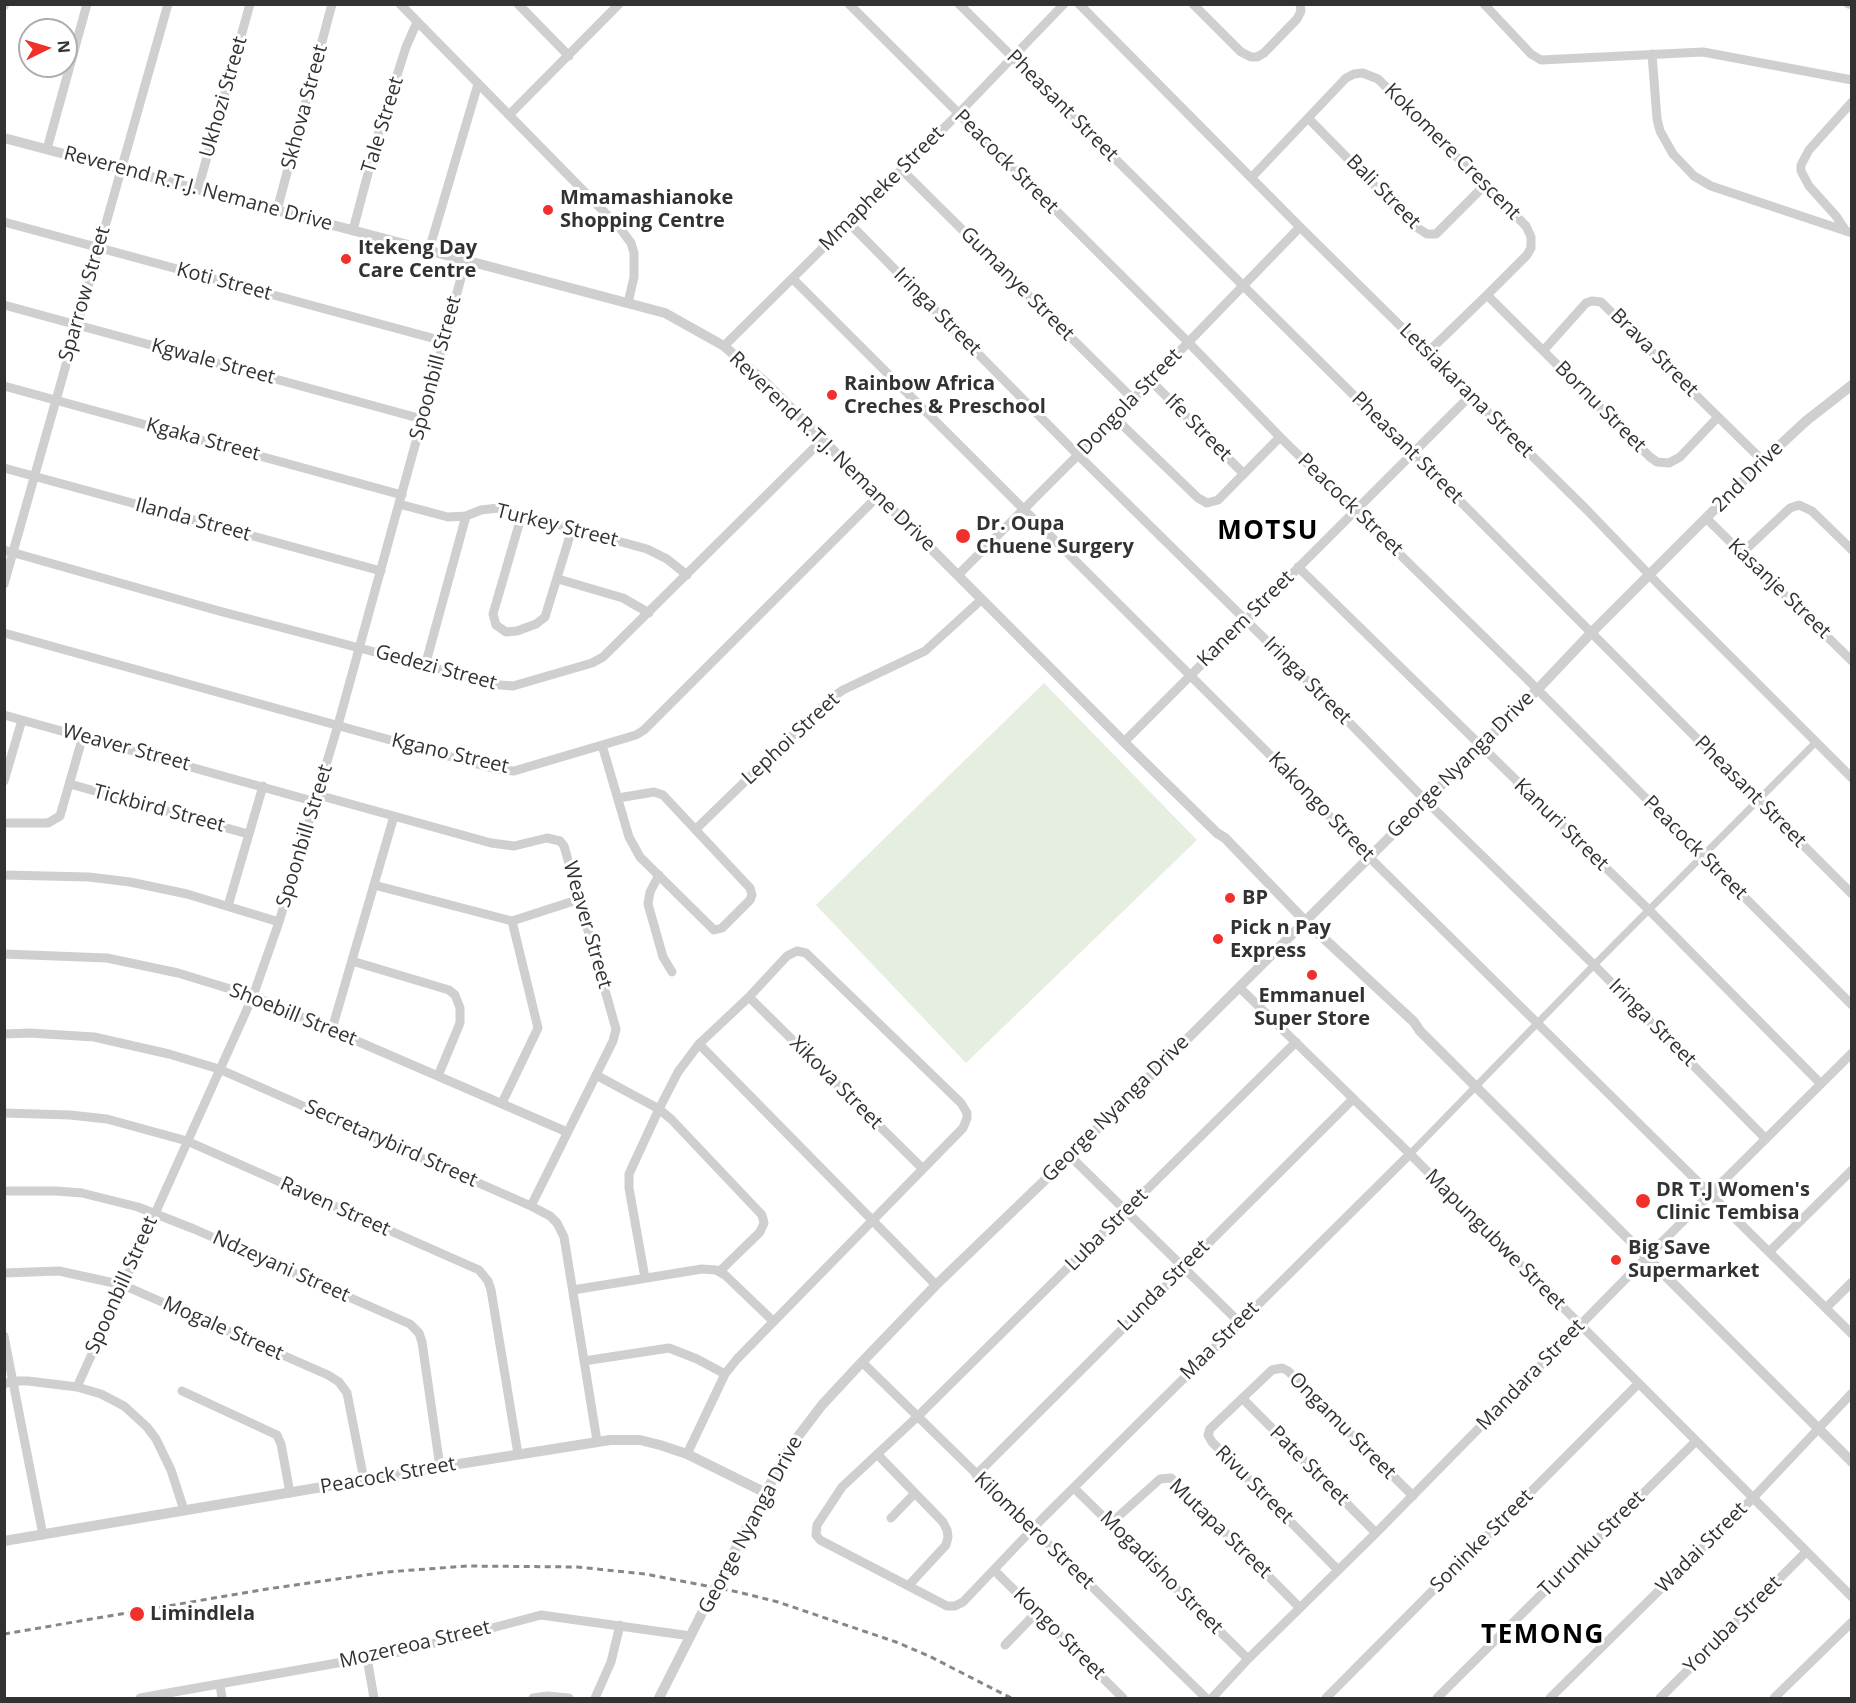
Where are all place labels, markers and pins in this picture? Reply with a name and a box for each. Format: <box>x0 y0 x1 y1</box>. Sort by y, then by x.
place label: Mmamashianoke Shopping Centre <box>560 186 733 233</box>
marker: Mmamashianoke Shopping Centre <box>541 203 555 217</box>
place label: Itekeng Day Care Centre <box>358 236 477 283</box>
marker: Itekeng Day Care Centre <box>339 252 353 266</box>
place label: Rainbow Africa Creches & Preschool <box>844 372 1046 419</box>
marker: Rainbow Africa Creches & Preschool <box>825 388 839 402</box>
place label: Dr. Oupa Chuene Surgery <box>976 512 1134 559</box>
marker: Dr. Oupa Chuene Surgery <box>954 527 972 545</box>
place label: BP <box>1242 886 1268 910</box>
marker: BP <box>1223 891 1237 905</box>
place label: Pick n Pay Express <box>1230 916 1331 963</box>
marker: Pick n Pay Express <box>1211 932 1225 946</box>
marker: Emmanuel Super Store <box>1305 968 1319 982</box>
place label: Emmanuel Super Store <box>1254 984 1370 1031</box>
place label: DR T.J Women's Clinic Tembisa <box>1656 1178 1810 1225</box>
marker: DR T.J Women's Clinic Tembisa <box>1634 1192 1652 1210</box>
place label: Big Save Supermarket <box>1628 1236 1759 1283</box>
marker: Big Save Supermarket <box>1609 1253 1623 1267</box>
place label: Limindlela <box>150 1602 255 1626</box>
marker: Limindlela <box>128 1605 146 1623</box>

